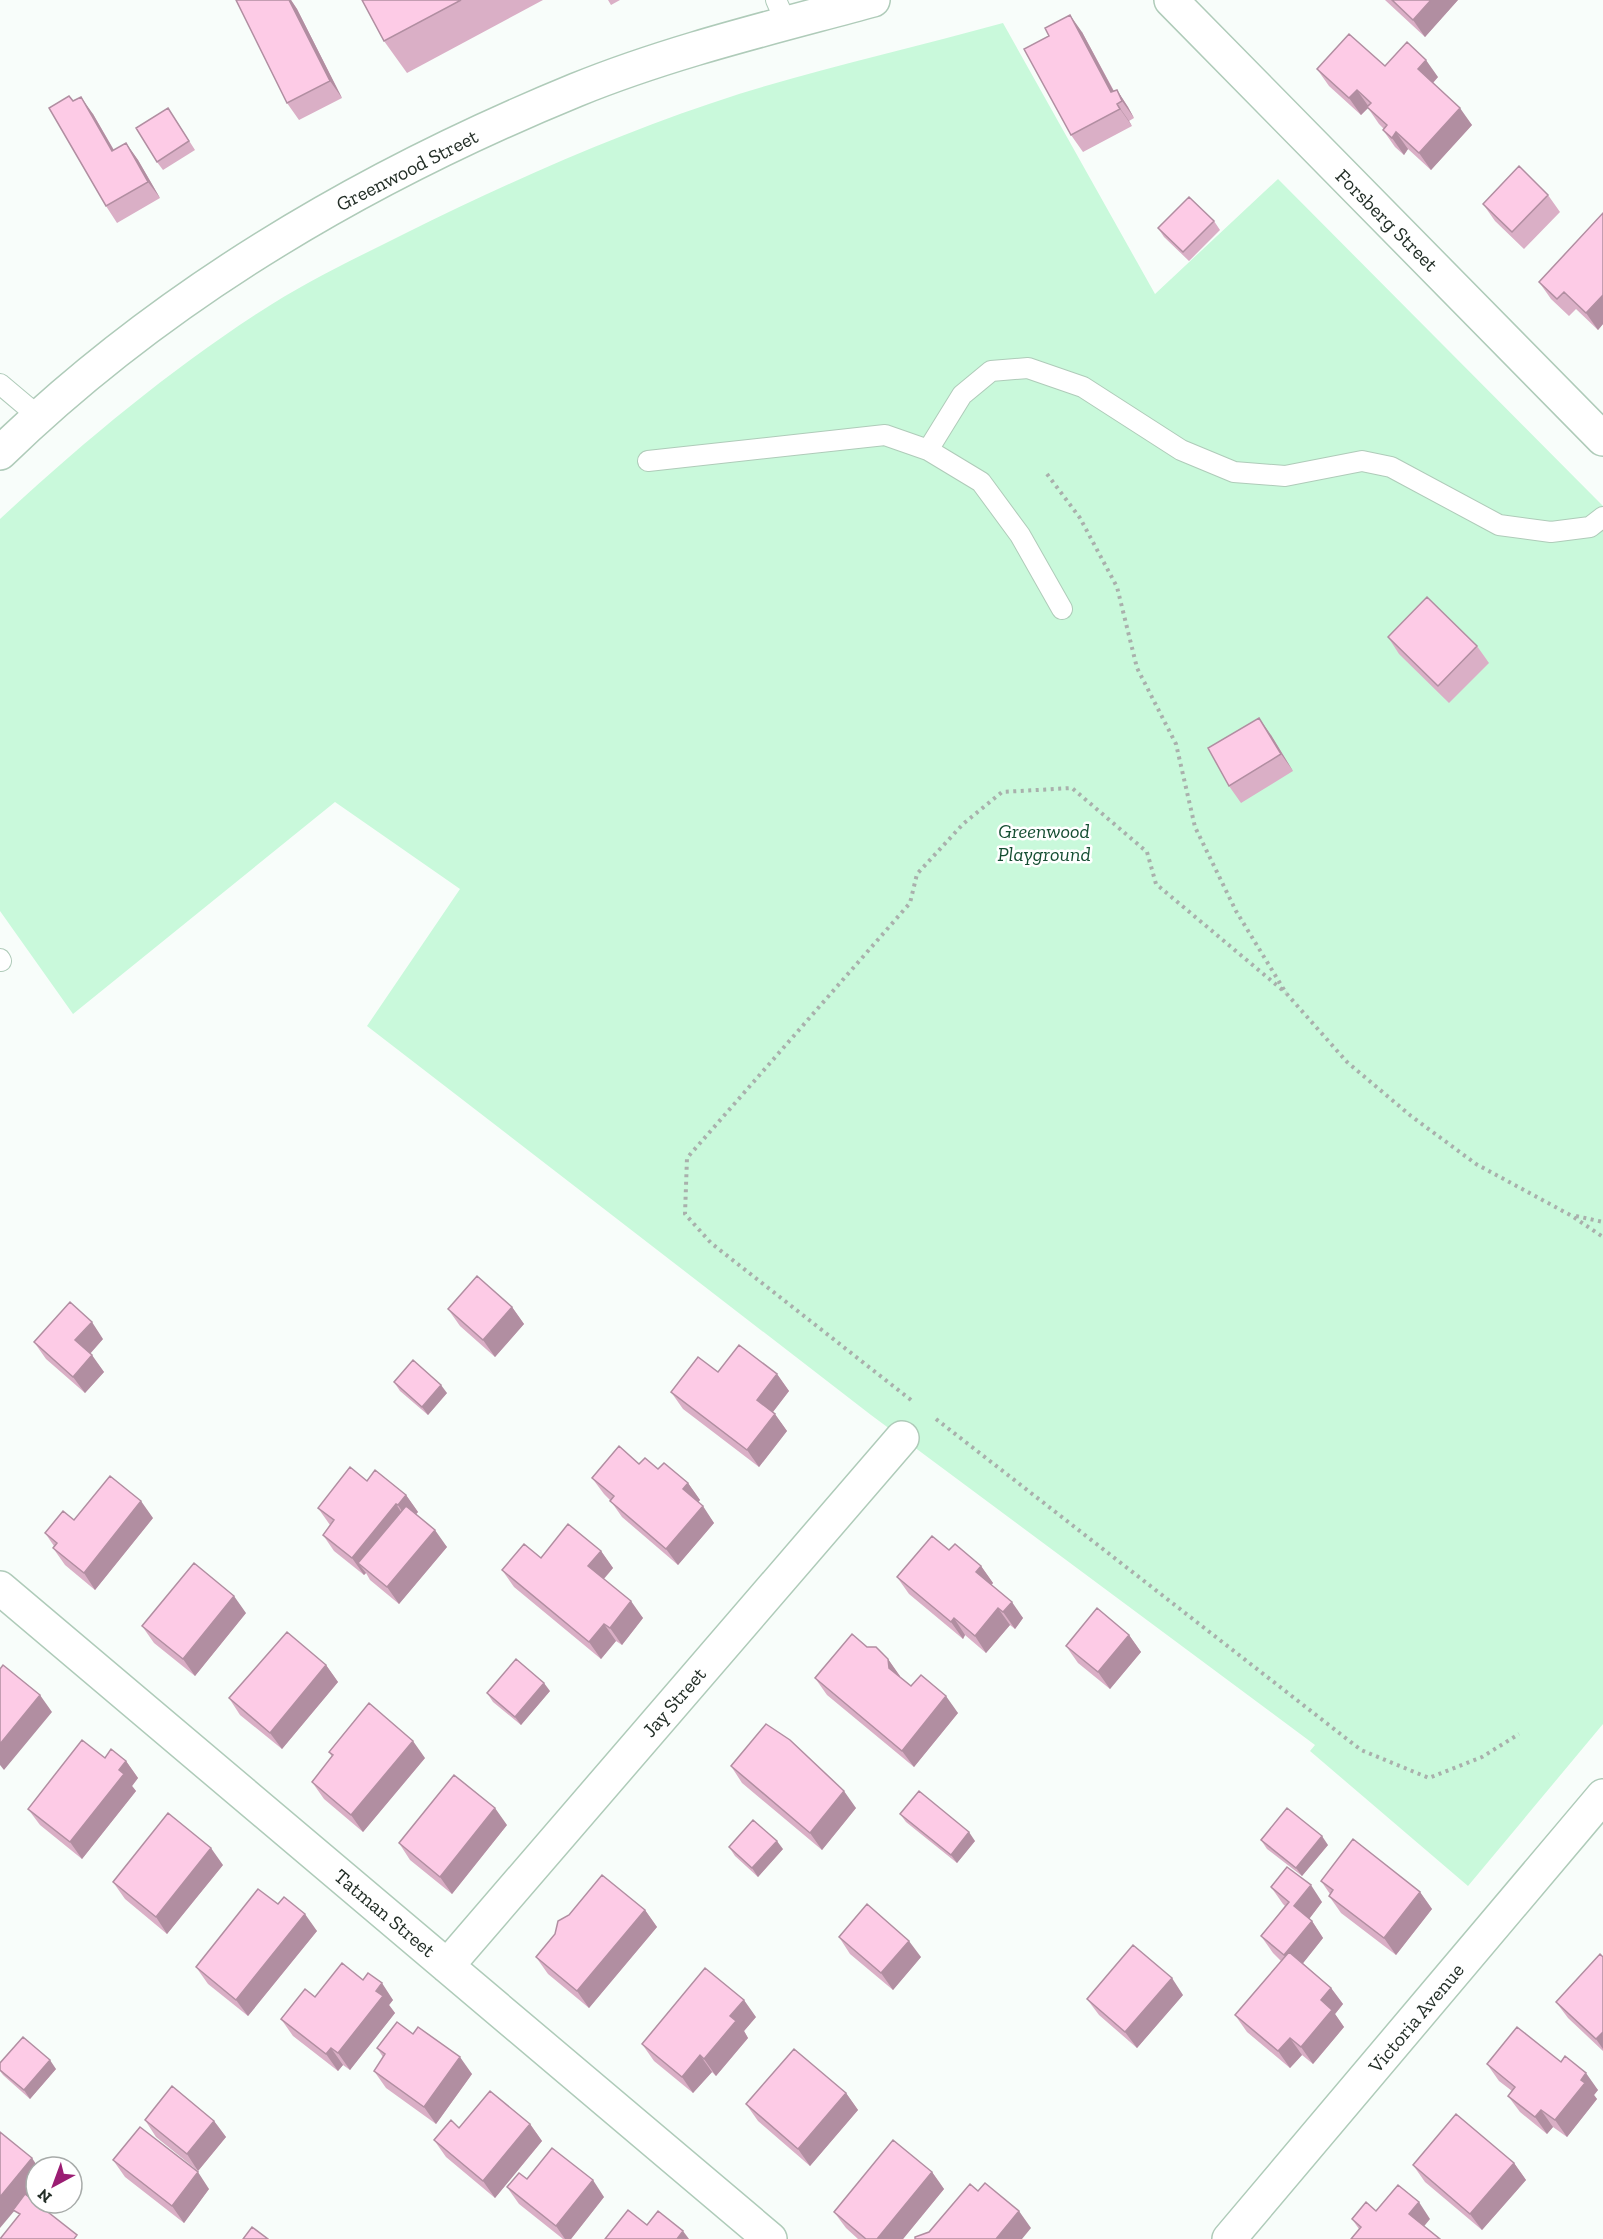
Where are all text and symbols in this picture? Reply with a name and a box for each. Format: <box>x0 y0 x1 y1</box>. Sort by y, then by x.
street label: Greenwood Street <box>332 124 482 216</box>
street label: Forsberg Street <box>1331 164 1444 277</box>
park label: Greenwood Playground <box>997 819 1091 866</box>
street label: Jay Street <box>637 1662 711 1742</box>
street label: Tatman Street <box>330 1864 441 1963</box>
street label: Victoria Avenue <box>1362 1958 1469 2079</box>
north arrow <box>24 2155 84 2215</box>
text: N <box>34 2185 55 2207</box>

